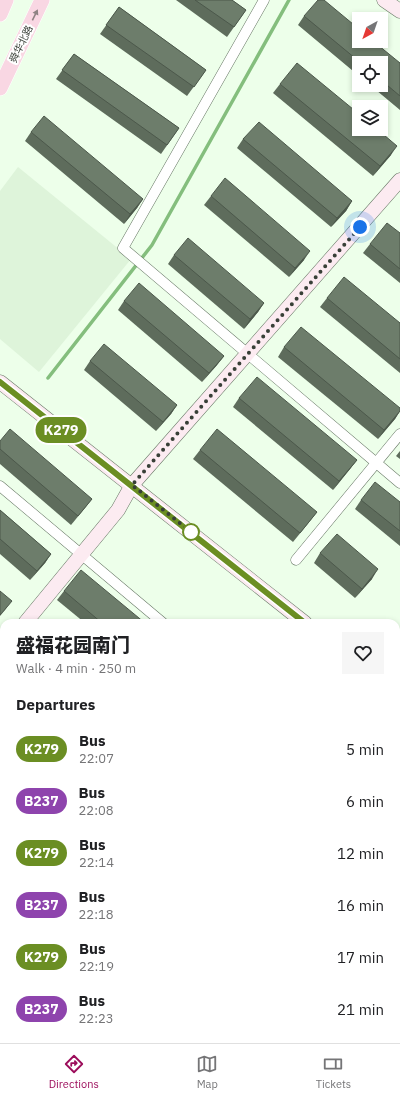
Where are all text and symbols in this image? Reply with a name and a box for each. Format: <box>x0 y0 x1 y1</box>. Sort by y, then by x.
one-way arrow <box>32 9 38 20</box>
north arrow <box>352 12 388 48</box>
map controls <box>352 12 388 136</box>
street label: 舜华北路 <box>6 23 36 65</box>
button: locate <box>352 56 388 92</box>
button: layers <box>352 100 388 136</box>
your location <box>350 217 370 237</box>
line badge: K279 <box>33 417 89 443</box>
text: K279 <box>44 421 78 439</box>
unlabelled marker <box>182 523 200 541</box>
button: heart <box>342 632 384 674</box>
text: 盛福花园南门 <box>16 633 130 657</box>
text: Walk · 4 min · 250 m <box>16 660 136 677</box>
text: Departures <box>16 695 95 714</box>
text: Bus <box>79 731 105 750</box>
text: K279 <box>24 740 59 758</box>
text: 5 min <box>346 740 384 759</box>
text: 22:07 <box>79 750 114 767</box>
text: Bus <box>79 783 105 802</box>
text: B237 <box>24 792 59 810</box>
text: 6 min <box>346 792 384 811</box>
text: 22:08 <box>79 802 114 819</box>
text: Bus <box>79 835 105 854</box>
text: K279 <box>24 844 59 862</box>
text: 12 min <box>337 844 384 863</box>
text: 22:14 <box>79 854 114 871</box>
text: Bus <box>79 887 105 906</box>
text: B237 <box>24 896 59 914</box>
text: 16 min <box>337 896 384 915</box>
text: 22:18 <box>79 906 114 923</box>
text: Bus <box>79 939 105 958</box>
text: K279 <box>24 948 59 966</box>
text: 17 min <box>337 948 384 967</box>
text: 22:19 <box>79 958 114 975</box>
text: Bus <box>79 991 105 1010</box>
text: B237 <box>24 1000 59 1018</box>
text: 21 min <box>337 1000 384 1019</box>
text: 22:23 <box>79 1010 114 1027</box>
tab: Directions <box>49 1053 99 1091</box>
tab: Map <box>196 1053 218 1091</box>
tab: Tickets <box>316 1053 351 1091</box>

